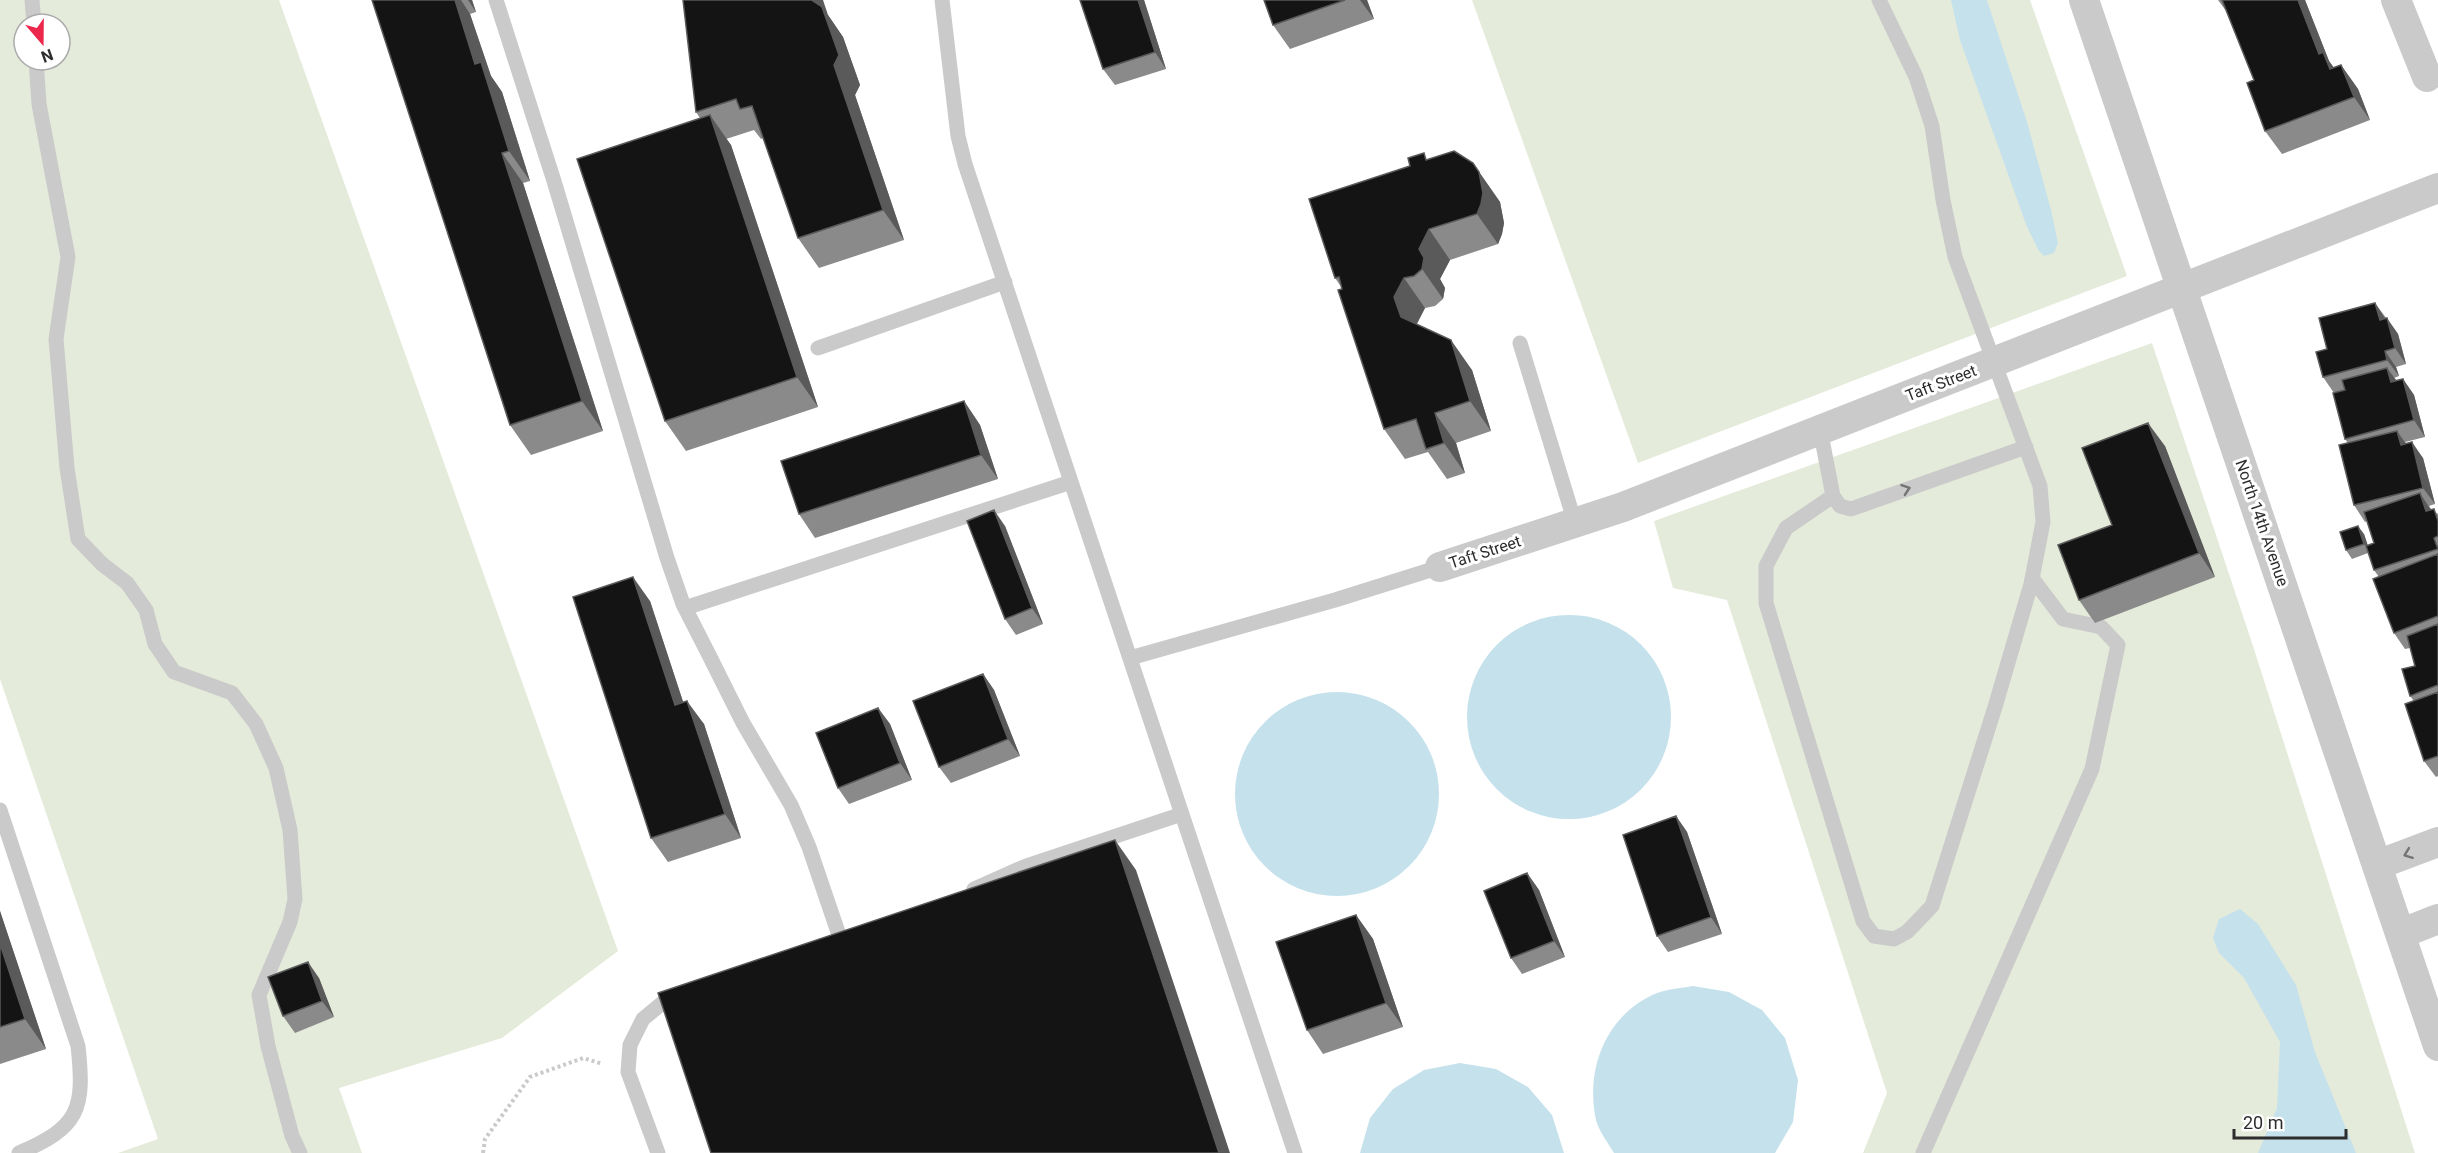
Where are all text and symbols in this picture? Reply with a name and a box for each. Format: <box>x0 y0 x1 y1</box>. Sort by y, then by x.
north arrow <box>12 12 72 72</box>
text: N <box>38 45 56 66</box>
street label: Taft Street <box>1903 361 1979 405</box>
street label: North 14th Avenue <box>2231 457 2293 589</box>
one-way arrow <box>1900 484 1911 497</box>
street label: Taft Street <box>1447 531 1523 573</box>
one-way arrow <box>2403 846 2414 859</box>
scale bar <box>2234 1102 2346 1140</box>
text: 20 m <box>2243 1112 2283 1133</box>

